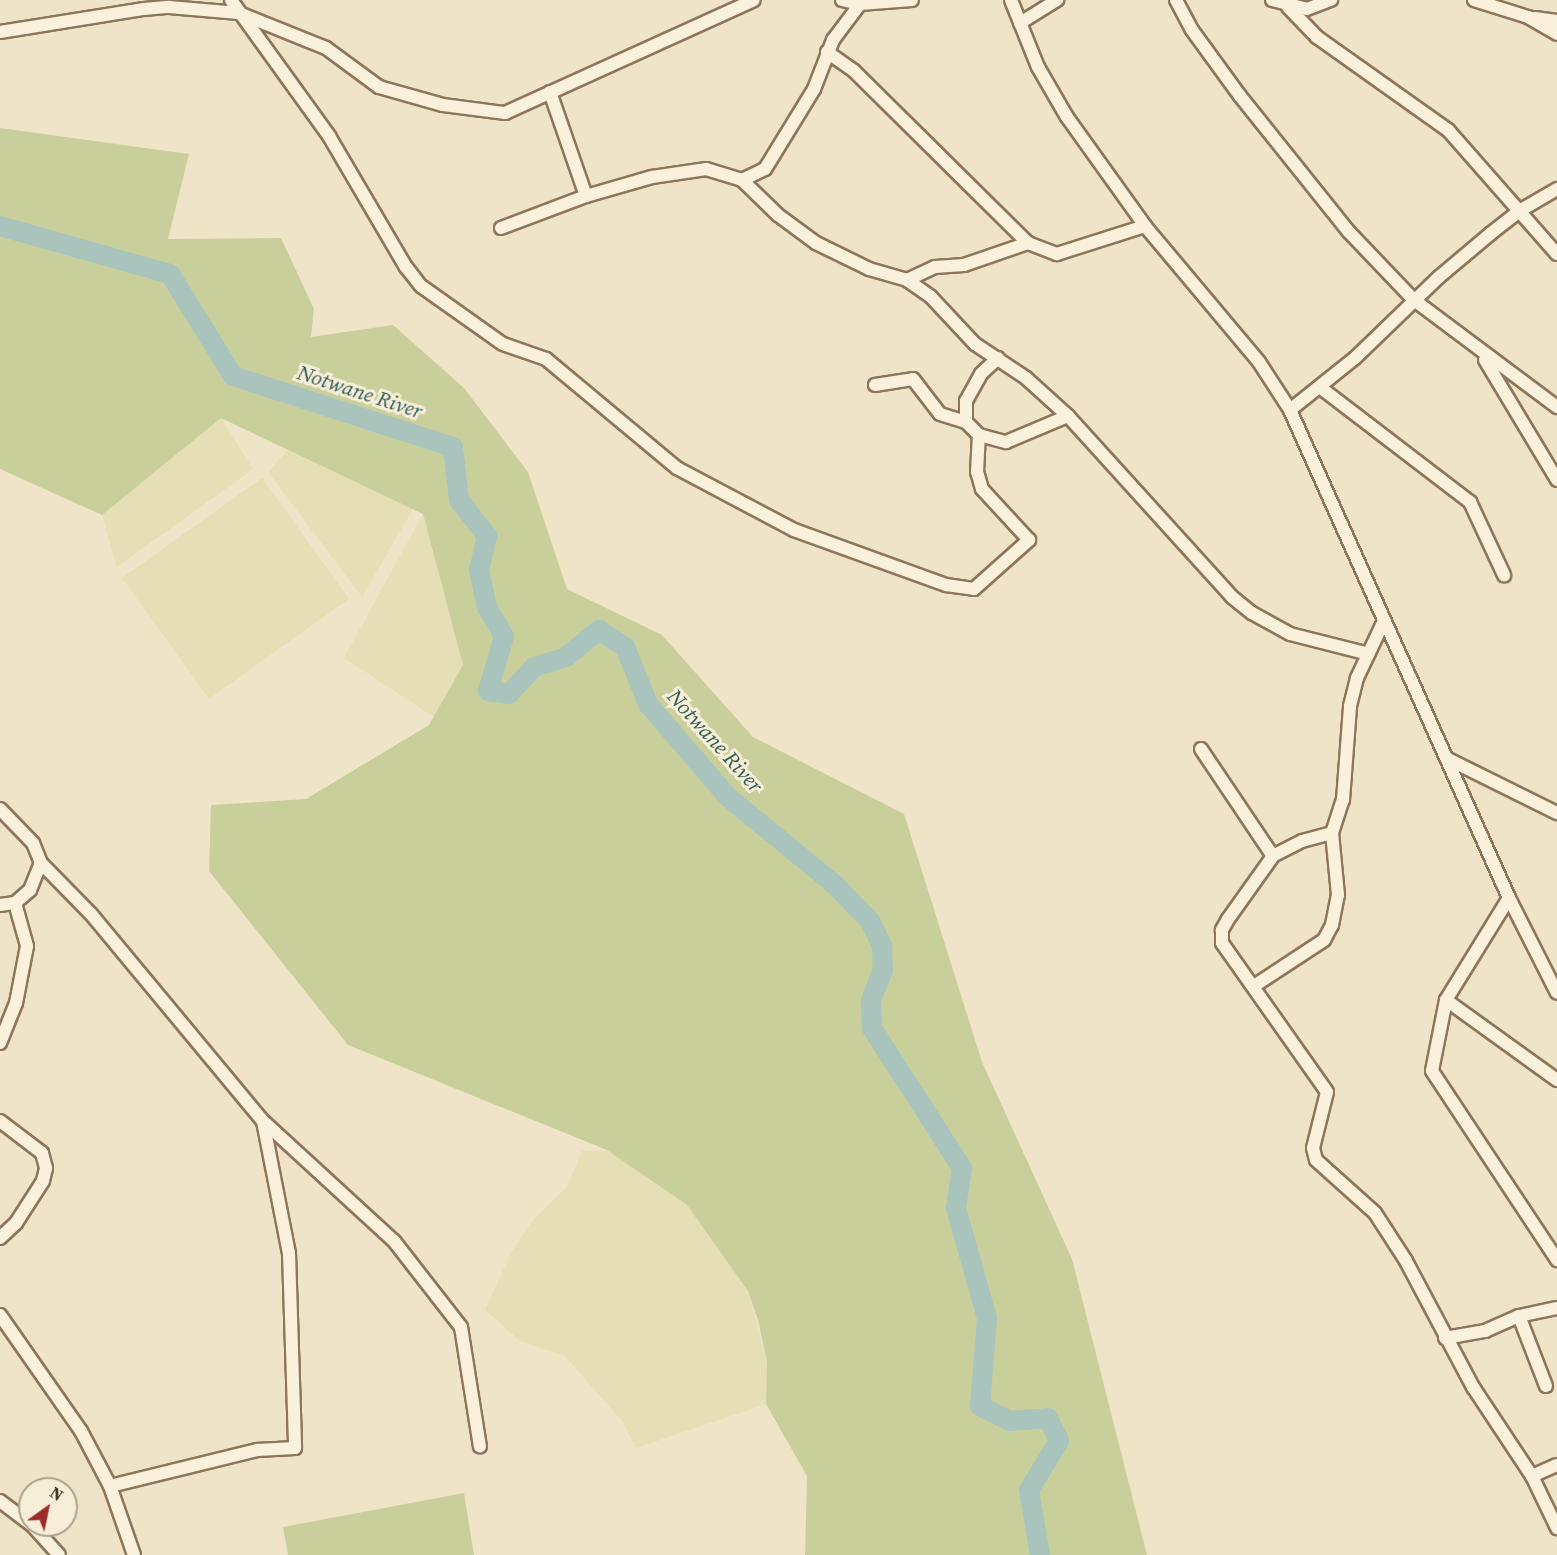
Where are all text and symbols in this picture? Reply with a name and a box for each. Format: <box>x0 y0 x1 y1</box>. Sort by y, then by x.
water label: Notwane River <box>294 360 426 424</box>
water label: Notwane River <box>662 684 768 798</box>
north arrow <box>18 1477 78 1537</box>
text: N <box>46 1481 68 1506</box>

